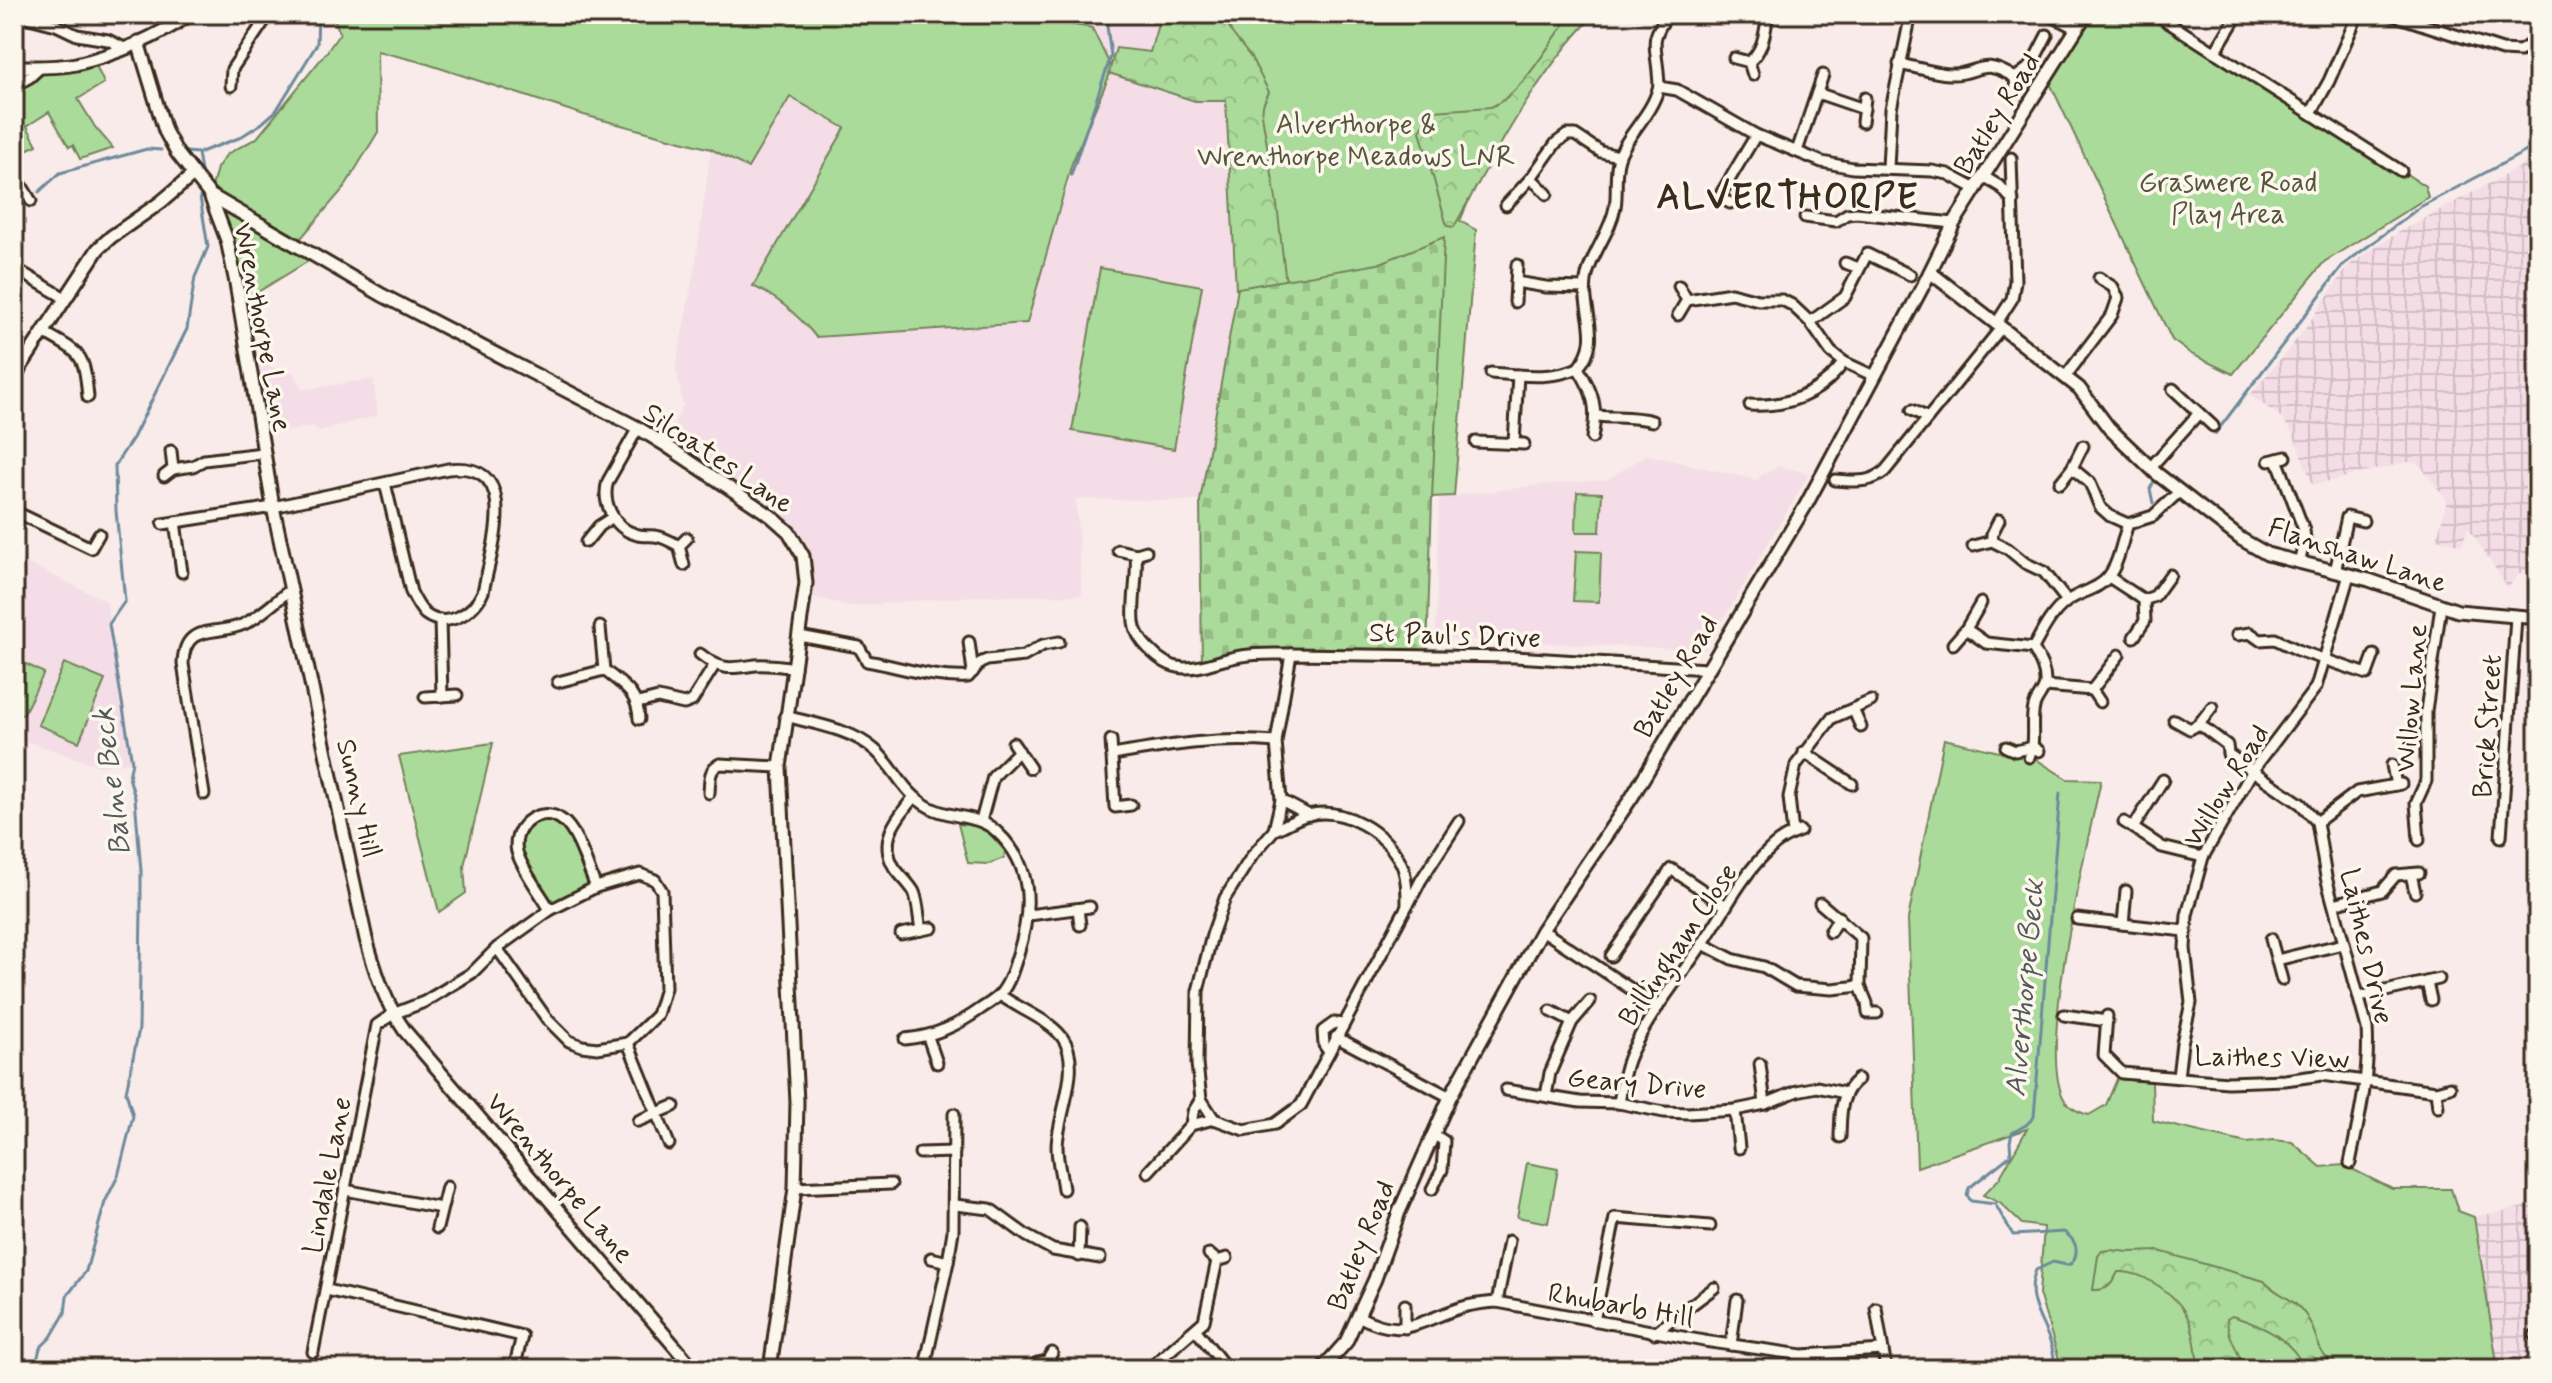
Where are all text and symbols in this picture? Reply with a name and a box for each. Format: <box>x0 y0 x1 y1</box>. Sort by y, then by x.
street label: Batley Road <box>1946 47 2050 182</box>
park label: Alverthorpe & Wrenthorpe Meadows LNR <box>1197 107 1515 176</box>
park label: Grasmere Road Play Area <box>2139 165 2317 234</box>
district label: ALVERTHORPE <box>1656 175 1920 222</box>
street label: Wrenthorpe Lane <box>223 220 300 435</box>
street label: Silcoates Lane <box>635 395 800 523</box>
street label: Flanshaw Lane <box>2263 510 2451 603</box>
street label: Batley Road <box>1626 609 1728 745</box>
street label: St Paul's Drive <box>1368 615 1542 658</box>
street label: Willow Lane <box>2388 622 2437 774</box>
street label: Brick Street <box>2465 653 2512 799</box>
water label: Balne Beck <box>84 706 141 858</box>
street label: Willow Road <box>2175 718 2279 855</box>
street label: Sunny Hill <box>326 736 389 862</box>
street label: Billingham Close <box>1611 857 1750 1036</box>
street label: Laithes Drive <box>2330 865 2401 1028</box>
water label: Alverthorpe Beck <box>1997 877 2055 1098</box>
street label: Laithes View <box>2194 1039 2350 1078</box>
street label: Geary Drive <box>1566 1060 1708 1109</box>
street label: Wrenthorpe Lane <box>477 1086 641 1272</box>
street label: Lindale Lane <box>295 1094 362 1257</box>
street label: Batley Road <box>1320 1176 1405 1316</box>
street label: Rhubarb Hill <box>1545 1275 1696 1337</box>

